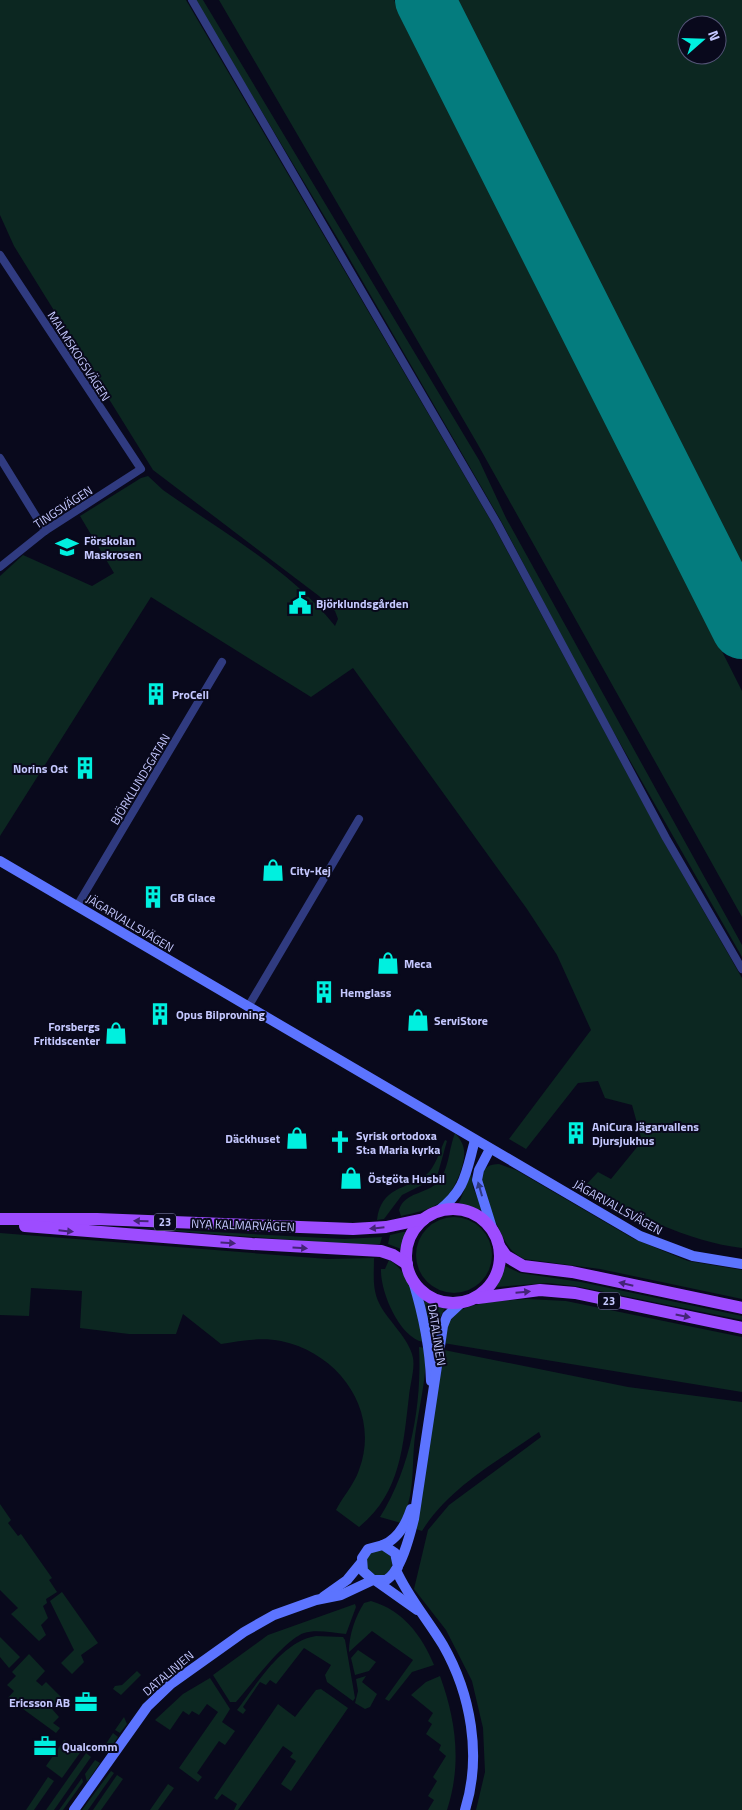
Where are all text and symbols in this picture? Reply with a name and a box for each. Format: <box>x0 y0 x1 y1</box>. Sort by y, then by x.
north arrow <box>677 15 727 65</box>
text: N <box>703 27 726 44</box>
street label: MALMSKOGSVÄGEN <box>43 307 115 405</box>
street label: TINGSVÄGEN <box>30 481 96 533</box>
place label: Förskolan Maskrosen <box>84 531 142 564</box>
school or university icon: Förskolan Maskrosen <box>54 534 80 560</box>
public building icon: Björklundsgården <box>287 590 313 616</box>
place label: Björklundsgården <box>316 594 409 613</box>
building icon: ProCell <box>143 681 169 707</box>
place label: ProCell <box>172 685 209 704</box>
street label: BJÖRKLUNDSGATAN <box>105 730 175 828</box>
building icon: Norins Ost <box>72 755 98 781</box>
place label: Norins Ost <box>13 759 69 778</box>
shop icon: City-Kej <box>260 857 286 883</box>
place label: City-Kej <box>290 861 331 880</box>
building icon: GB Glace <box>140 884 166 910</box>
place label: GB Glace <box>170 888 215 907</box>
street label: JÄGARVALLSVÄGEN <box>82 889 178 957</box>
shop icon: Meca <box>375 950 401 976</box>
place label: Meca <box>404 954 432 973</box>
building icon: Hemglass <box>311 979 337 1005</box>
place label: Hemglass <box>340 983 392 1002</box>
building icon: Opus Bilprovning <box>147 1001 173 1027</box>
place label: Opus Bilprovning <box>176 1005 266 1024</box>
shop icon: ServiStore <box>405 1007 431 1033</box>
place label: ServiStore <box>434 1011 488 1030</box>
place label: Forsbergs Fritidscenter <box>34 1017 101 1050</box>
shop icon: Forsbergs Fritidscenter <box>103 1020 129 1046</box>
place label: AniCura Jägarvallens Djursjukhus <box>592 1117 699 1150</box>
building icon: AniCura Jägarvallens Djursjukhus <box>563 1120 589 1146</box>
shop icon: Däckhuset <box>284 1125 310 1151</box>
place label: Syrisk ortodoxa St:a Maria kyrka <box>356 1126 440 1159</box>
place label: Däckhuset <box>225 1129 281 1148</box>
church icon: Syrisk ortodoxa St:a Maria kyrka <box>327 1129 353 1155</box>
shop icon: Östgöta Husbil <box>338 1165 364 1191</box>
place label: Östgöta Husbil <box>368 1169 445 1188</box>
street label: JÄGARVALLSVÄGEN <box>570 1175 666 1239</box>
one-way arrow <box>475 1182 483 1197</box>
road number: 23 <box>154 1214 176 1230</box>
street label: NYA KALMARVÄGEN <box>191 1214 295 1236</box>
one-way arrow <box>133 1216 149 1224</box>
one-way arrow <box>369 1224 385 1232</box>
one-way arrow <box>58 1227 74 1235</box>
one-way arrow <box>220 1239 236 1247</box>
one-way arrow <box>292 1244 308 1252</box>
one-way arrow <box>618 1280 633 1288</box>
one-way arrow <box>516 1288 532 1296</box>
road number: 23 <box>598 1292 620 1310</box>
street label: DATALINJEN <box>423 1303 451 1367</box>
one-way arrow <box>676 1312 692 1320</box>
street label: DATALINJEN <box>138 1646 198 1700</box>
office icon: Ericsson AB <box>73 1689 99 1715</box>
place label: Ericsson AB <box>9 1693 70 1712</box>
office icon: Qualcomm <box>32 1733 58 1759</box>
place label: Qualcomm <box>62 1737 118 1756</box>

